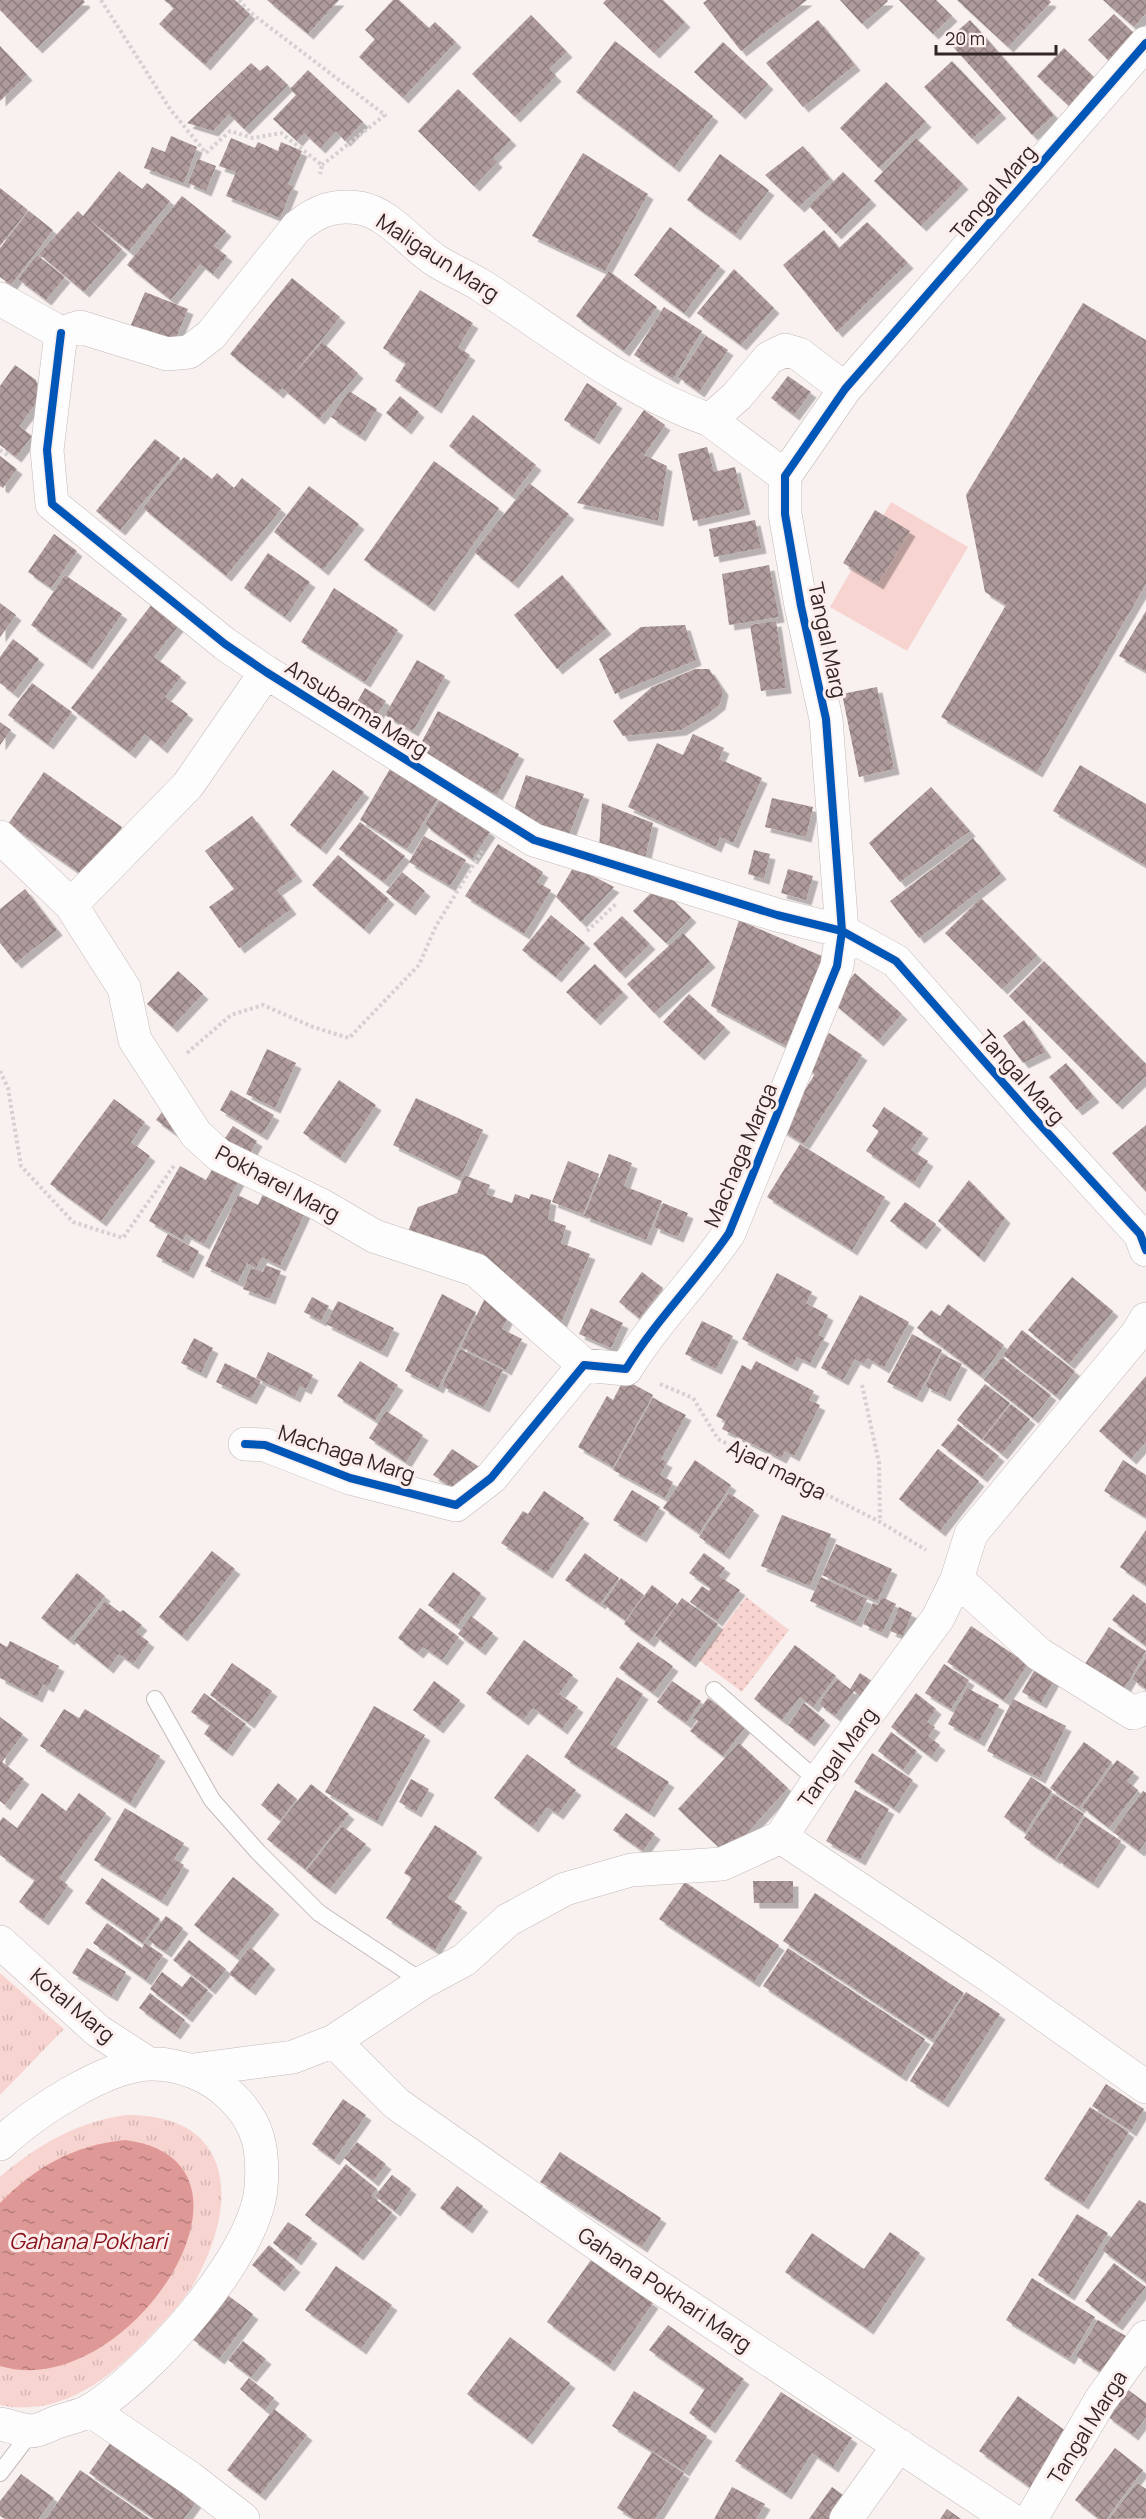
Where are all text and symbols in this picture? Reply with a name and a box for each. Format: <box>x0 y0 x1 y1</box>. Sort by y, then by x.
scale bar <box>936 18 1056 56</box>
text: 20 m <box>945 26 985 50</box>
street label: Tangal Marg <box>944 139 1042 245</box>
street label: Maligaun Marg <box>371 207 505 307</box>
street label: Tangal Marg <box>802 580 854 700</box>
street label: Ansubarma Marg <box>280 653 434 763</box>
street label: Tangal Marg <box>972 1024 1072 1130</box>
street label: Machaga Marga <box>697 1079 783 1231</box>
street label: Pokharel Marg <box>211 1138 345 1228</box>
street label: Machaga Marg <box>275 1418 419 1488</box>
street label: Ajad marga <box>723 1432 831 1506</box>
street label: Tangal Marg <box>791 1701 883 1813</box>
street label: Kotal Marg <box>25 1961 121 2049</box>
street label: Gahana Pokhari Marg <box>573 2220 757 2358</box>
water label: Gahana Pokhari <box>9 2226 170 2256</box>
street label: Tangal Marga <box>1041 2365 1133 2489</box>

